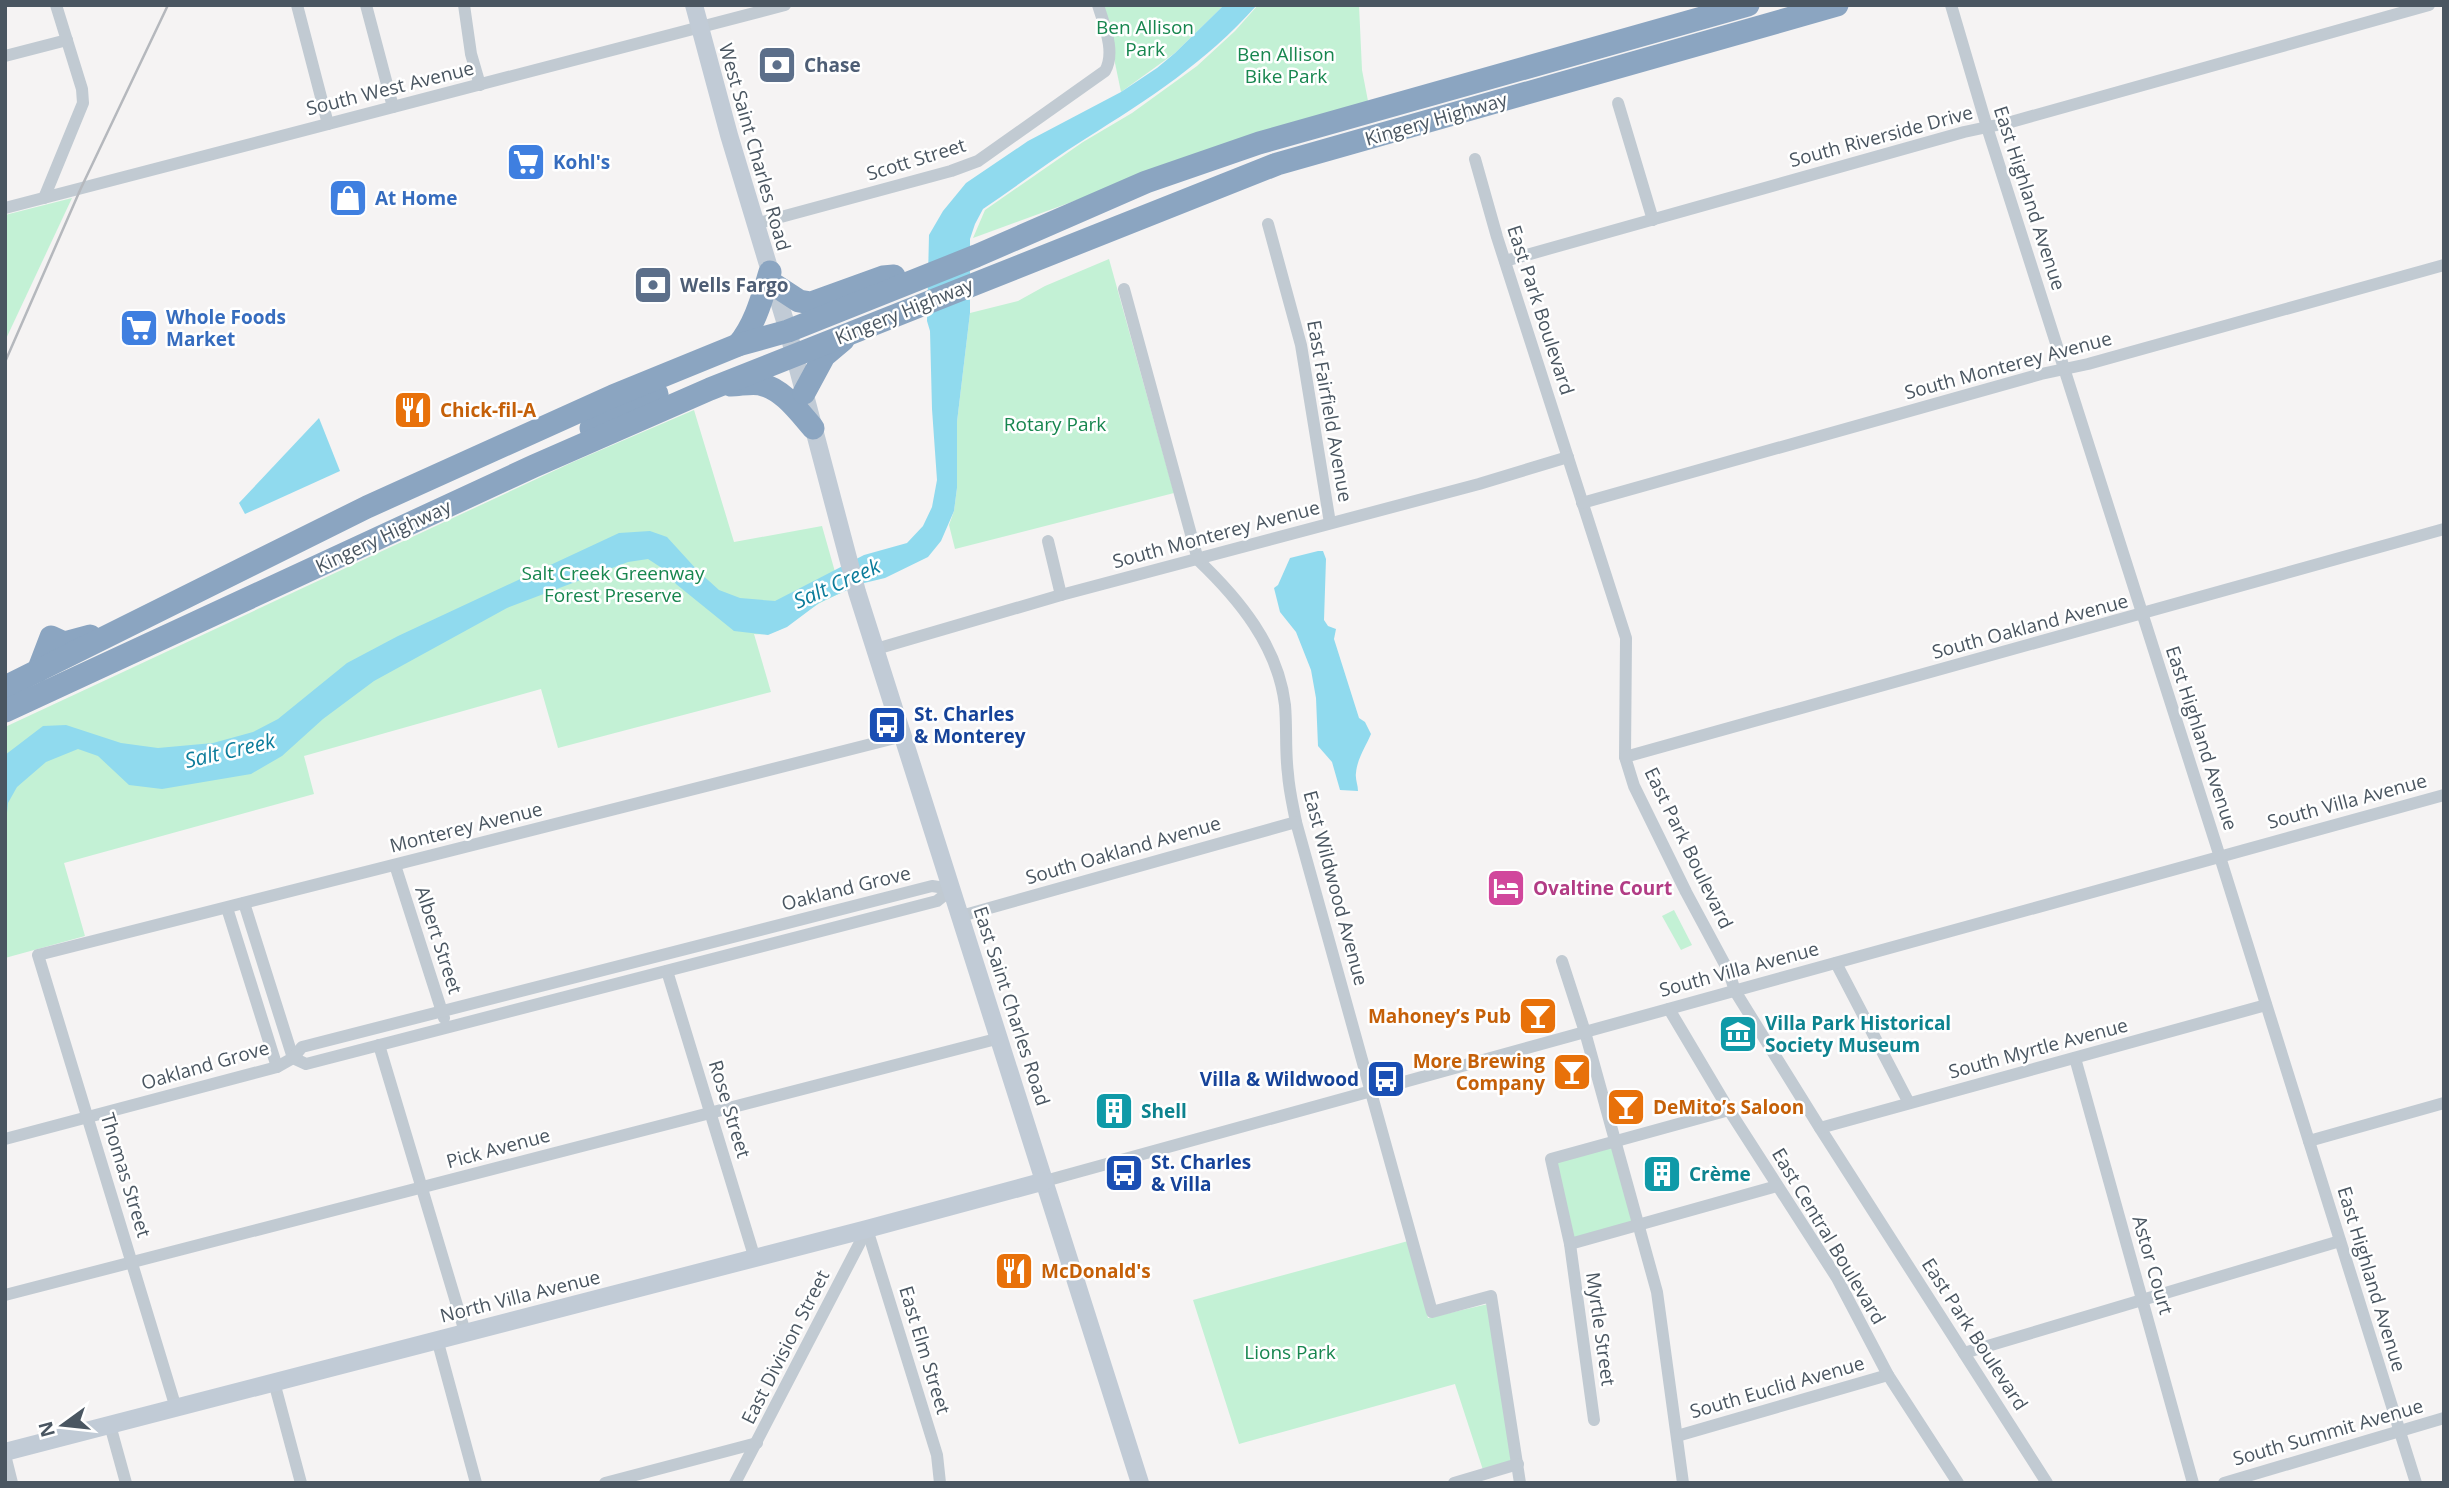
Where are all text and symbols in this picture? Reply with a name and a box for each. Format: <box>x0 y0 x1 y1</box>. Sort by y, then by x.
park label: Ben Allison Park <box>1096 14 1194 62</box>
street label: West Saint Charles Road <box>713 40 797 254</box>
park label: Ben Allison Bike Park <box>1237 41 1335 89</box>
bank icon: Chase <box>756 44 798 86</box>
place label: Chase <box>804 52 861 78</box>
street label: South West Avenue <box>303 55 477 121</box>
street label: Kingery Highway <box>1362 86 1511 152</box>
street label: South Riverside Drive <box>1786 99 1976 173</box>
street label: East Highland Avenue <box>1988 103 2072 293</box>
street label: Scott Street <box>863 132 969 186</box>
supermarket icon: Kohl's <box>505 141 547 183</box>
place label: Kohl's <box>553 149 610 175</box>
shop icon: At Home <box>327 177 369 219</box>
place label: At Home <box>375 185 457 211</box>
street label: East Park Boulevard <box>1501 222 1581 398</box>
bank icon: Wells Fargo <box>632 264 674 306</box>
street label: Kingery Highway <box>831 271 977 351</box>
place label: Wells Fargo <box>680 272 789 298</box>
place label: Whole Foods Market <box>166 304 286 352</box>
supermarket icon: Whole Foods Market <box>118 307 160 349</box>
street label: East Fairfield Avenue <box>1301 318 1359 504</box>
street label: South Monterey Avenue <box>1902 325 2114 405</box>
restaurant icon: Chick-fil-A <box>392 389 434 431</box>
place label: Chick-fil-A <box>440 397 537 423</box>
park label: Rotary Park <box>1004 411 1106 437</box>
street label: Kingery Highway <box>311 493 455 579</box>
street label: South Monterey Avenue <box>1110 494 1322 574</box>
water label: Salt Creek <box>789 551 885 615</box>
park label: Salt Creek Greenway Forest Preserve <box>522 560 705 608</box>
street label: South Oakland Avenue <box>1929 587 2131 665</box>
street label: East Highland Avenue <box>2160 643 2244 833</box>
place label: St. Charles & Monterey <box>914 701 1026 749</box>
bus stop icon: St. Charles & Monterey <box>866 704 908 746</box>
water label: Salt Creek <box>182 726 278 774</box>
street label: East Park Boulevard <box>1639 763 1739 933</box>
street label: South Villa Avenue <box>2264 767 2430 835</box>
street label: East Wildwood Avenue <box>1297 788 1375 988</box>
street label: Monterey Avenue <box>387 795 545 859</box>
street label: South Oakland Avenue <box>1022 810 1224 890</box>
street label: Oakland Grove <box>779 859 913 917</box>
hotel icon: Ovaltine Court <box>1485 867 1527 909</box>
place label: Ovaltine Court <box>1533 875 1672 901</box>
street label: Albert Street <box>409 883 469 997</box>
street label: East Saint Charles Road <box>968 903 1056 1109</box>
street label: South Villa Avenue <box>1656 935 1822 1003</box>
bar icon: Mahoney’s Pub <box>1517 995 1559 1037</box>
place label: Mahoney’s Pub <box>1368 1003 1511 1029</box>
place label: Villa Park Historical Society Museum <box>1765 1010 1951 1058</box>
street label: South Myrtle Avenue <box>1945 1012 2131 1084</box>
museum icon: Villa Park Historical Society Museum <box>1717 1013 1759 1055</box>
street label: Oakland Grove <box>138 1034 272 1096</box>
place label: More Brewing Company <box>1413 1048 1545 1096</box>
bar icon: More Brewing Company <box>1551 1051 1593 1093</box>
street label: Rose Street <box>703 1057 757 1161</box>
bus stop icon: Villa & Wildwood <box>1365 1058 1407 1100</box>
place label: Villa & Wildwood <box>1200 1066 1359 1092</box>
bar icon: DeMito’s Saloon <box>1605 1086 1647 1128</box>
building icon: Shell <box>1093 1090 1135 1132</box>
place label: DeMito’s Saloon <box>1653 1094 1804 1120</box>
place label: Shell <box>1141 1098 1187 1124</box>
street label: Thomas Street <box>95 1110 157 1241</box>
street label: Pick Avenue <box>443 1122 553 1174</box>
street label: East Central Boulevard <box>1766 1143 1892 1329</box>
place label: St. Charles & Villa <box>1151 1149 1251 1197</box>
bus stop icon: St. Charles & Villa <box>1103 1152 1145 1194</box>
building icon: Crème <box>1641 1153 1683 1195</box>
place label: Crème <box>1689 1161 1751 1187</box>
street label: East Highland Avenue <box>2331 1183 2413 1375</box>
street label: Astor Court <box>2127 1213 2180 1318</box>
restaurant icon: McDonald's <box>993 1250 1035 1292</box>
street label: East Park Boulevard <box>1916 1253 2034 1415</box>
place label: McDonald's <box>1041 1258 1151 1284</box>
street label: North Villa Avenue <box>437 1264 603 1328</box>
street label: East Division Street <box>735 1265 835 1428</box>
street label: Myrtle Street <box>1580 1270 1622 1388</box>
street label: East Elm Street <box>893 1283 957 1418</box>
park label: Lions Park <box>1244 1339 1336 1365</box>
street label: South Euclid Avenue <box>1687 1350 1867 1424</box>
north arrow <box>28 1390 98 1460</box>
street label: South Summit Avenue <box>2230 1392 2426 1472</box>
text: N <box>32 1419 61 1440</box>

